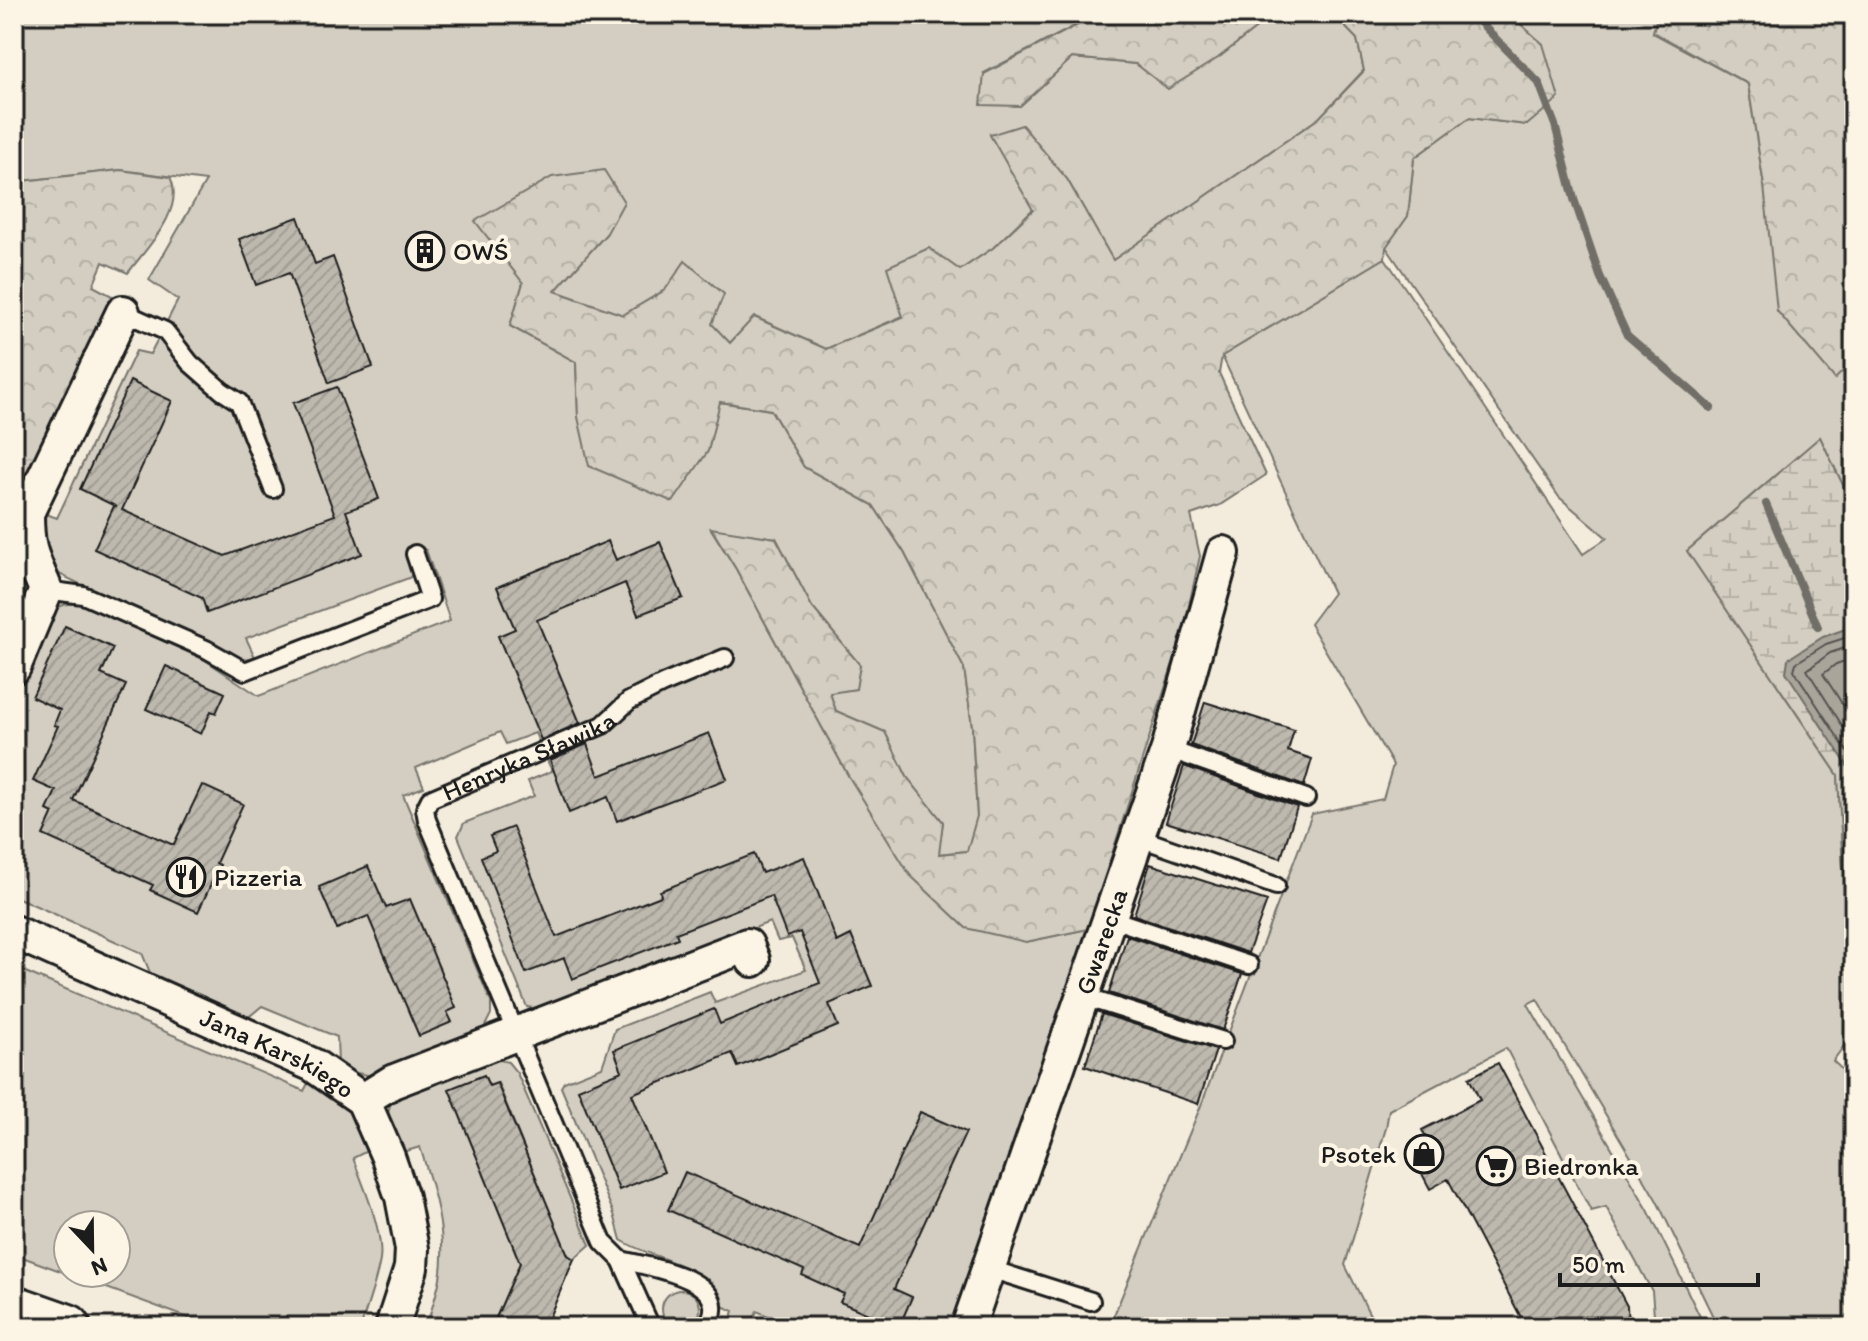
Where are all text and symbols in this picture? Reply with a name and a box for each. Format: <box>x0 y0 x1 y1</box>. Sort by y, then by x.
building icon: OWŚ <box>404 230 446 272</box>
place label: OWŚ <box>453 235 509 267</box>
street label: Henryka Sławika <box>437 705 623 808</box>
restaurant icon: Pizzeria <box>165 856 207 898</box>
place label: Pizzeria <box>214 861 303 893</box>
street label: Gwarecka <box>1068 884 1135 999</box>
street label: Jana Karskiego <box>195 1001 361 1105</box>
shop icon: Psotek <box>1403 1133 1445 1175</box>
place label: Psotek <box>1321 1138 1397 1170</box>
supermarket icon: Biedronka <box>1475 1145 1517 1187</box>
place label: Biedronka <box>1524 1150 1639 1182</box>
north arrow <box>52 1209 132 1289</box>
scale bar <box>1560 1237 1758 1287</box>
text: 50 m <box>1572 1250 1625 1279</box>
text: N <box>87 1252 111 1282</box>

